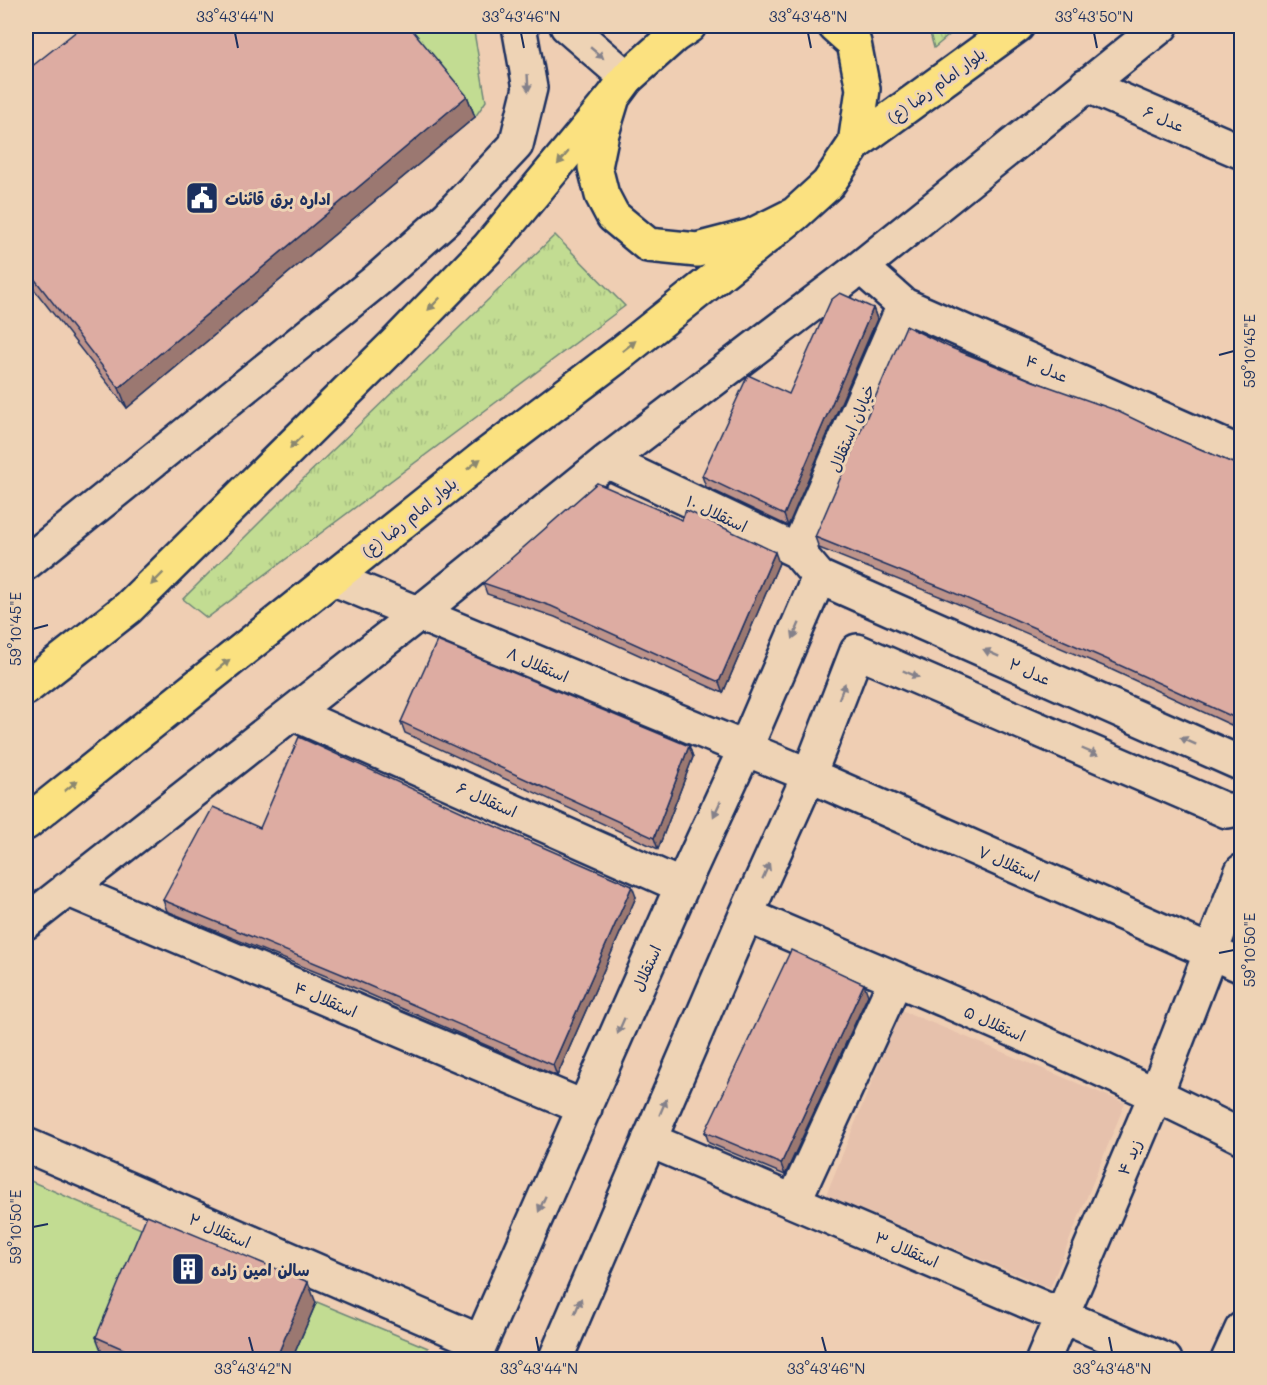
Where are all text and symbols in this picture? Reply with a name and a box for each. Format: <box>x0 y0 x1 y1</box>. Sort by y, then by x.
text: 33°43'44"N <box>196 6 274 26</box>
text: 33°43'46"N <box>482 6 560 26</box>
text: 33°43'48"N <box>769 6 847 26</box>
text: 33°43'50"N <box>1055 6 1133 26</box>
street label: بلوار امام رضا (ع) <box>883 42 991 130</box>
one-way arrow <box>589 46 605 59</box>
one-way arrow <box>523 74 532 93</box>
street label: عدل ۶ <box>1140 100 1188 136</box>
one-way arrow <box>556 150 569 166</box>
public building icon: اداره برق قائنات <box>184 180 220 216</box>
place label: اداره برق قائنات <box>225 188 330 209</box>
one-way arrow <box>427 296 441 310</box>
text: 59°10'45"E <box>1239 314 1259 388</box>
one-way arrow <box>622 341 637 353</box>
street label: عدل ۴ <box>1022 349 1072 387</box>
street label: خیابان استقلال <box>823 381 879 475</box>
one-way arrow <box>289 434 303 448</box>
one-way arrow <box>467 459 482 471</box>
street label: بلوار امام رضا (ع) <box>357 472 463 564</box>
street label: استقلال ۱۰ <box>683 490 751 536</box>
one-way arrow <box>150 572 165 586</box>
text: 59°10'45"E <box>5 592 25 666</box>
one-way arrow <box>791 622 801 640</box>
street label: استقلال ۸ <box>504 642 572 686</box>
one-way arrow <box>981 648 999 658</box>
street label: عدل ۲ <box>1006 653 1054 689</box>
one-way arrow <box>216 659 231 671</box>
one-way arrow <box>902 670 920 679</box>
one-way arrow <box>838 682 847 700</box>
one-way arrow <box>1179 735 1197 745</box>
one-way arrow <box>1081 748 1099 757</box>
street label: استقلال ۶ <box>454 776 520 822</box>
one-way arrow <box>63 780 79 793</box>
one-way arrow <box>713 801 722 818</box>
street label: استقلال ۷ <box>975 840 1043 886</box>
one-way arrow <box>761 862 770 879</box>
text: 59°10'50"E <box>1239 912 1259 987</box>
street label: استقلال <box>626 941 666 995</box>
street label: استقلال ۴ <box>291 976 361 1022</box>
street label: استقلال ۵ <box>961 1000 1029 1046</box>
one-way arrow <box>616 1017 626 1035</box>
one-way arrow <box>658 1098 668 1116</box>
street label: زید ۴ <box>1112 1136 1146 1178</box>
text: 59°10'50"E <box>5 1189 25 1264</box>
one-way arrow <box>537 1195 547 1213</box>
street label: استقلال ۲ <box>186 1208 254 1252</box>
street label: استقلال ۳ <box>872 1226 942 1272</box>
building icon: سالن امین زاده <box>170 1251 206 1287</box>
place label: سالن امین زاده <box>211 1259 310 1280</box>
one-way arrow <box>573 1296 583 1314</box>
text: 33°43'42"N <box>214 1358 292 1378</box>
text: 33°43'44"N <box>500 1358 578 1378</box>
text: 33°43'46"N <box>787 1358 865 1378</box>
text: 33°43'48"N <box>1073 1358 1151 1378</box>

